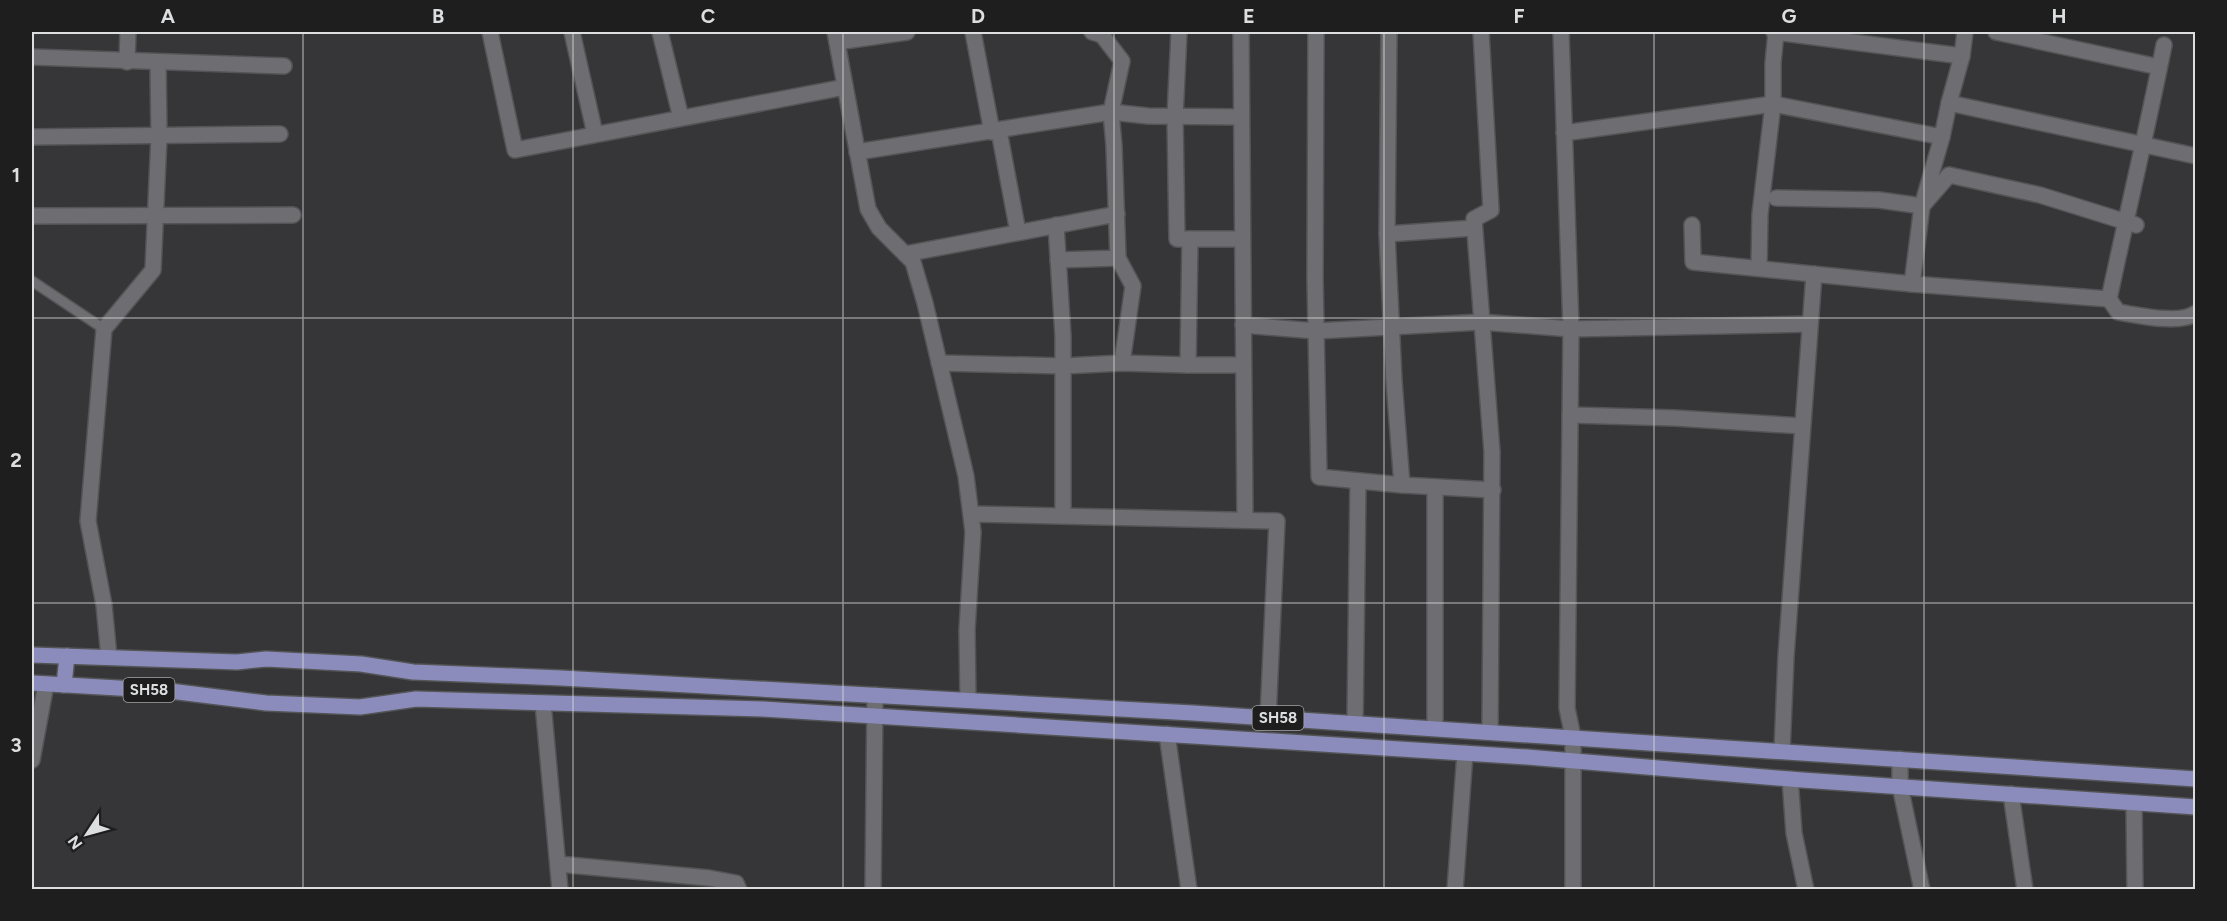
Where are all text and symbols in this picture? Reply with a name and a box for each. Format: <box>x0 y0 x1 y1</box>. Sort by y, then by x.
text: A <box>161 4 176 28</box>
text: B <box>432 4 444 28</box>
text: C <box>701 4 715 28</box>
text: D <box>971 4 985 28</box>
text: E <box>1243 4 1255 28</box>
text: F <box>1513 4 1525 28</box>
text: G <box>1782 4 1797 28</box>
text: H <box>2052 4 2067 28</box>
text: 1 <box>12 163 20 187</box>
text: 2 <box>10 448 22 472</box>
road number: SH58 <box>124 678 174 702</box>
road number: SH58 <box>1252 706 1304 730</box>
text: 3 <box>10 733 22 757</box>
north arrow <box>57 804 117 864</box>
text: N <box>64 832 87 853</box>

